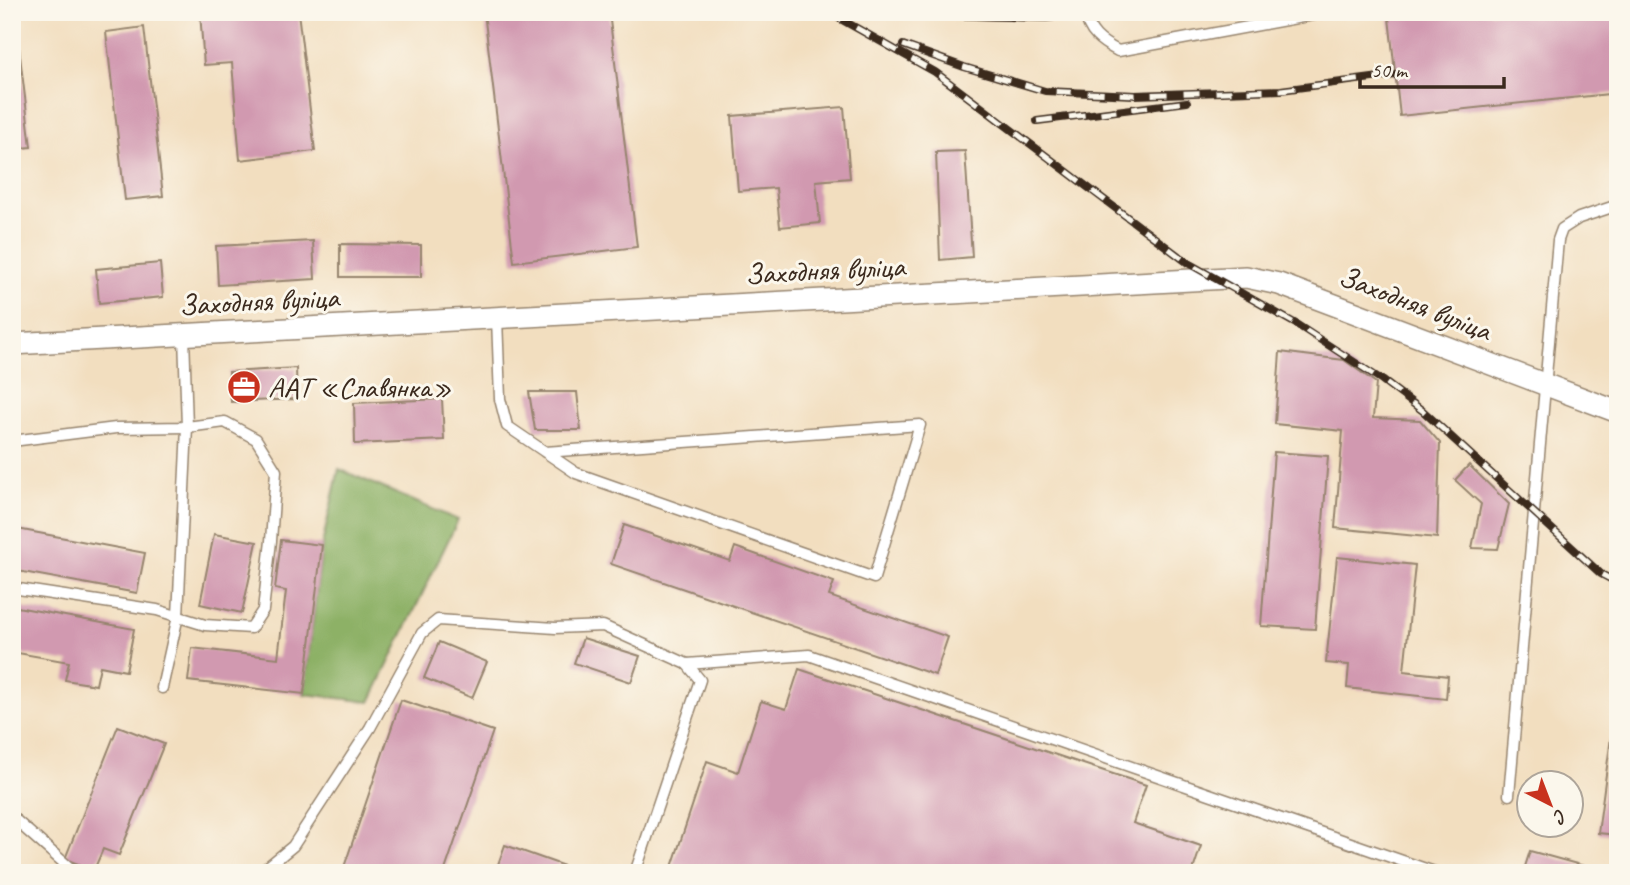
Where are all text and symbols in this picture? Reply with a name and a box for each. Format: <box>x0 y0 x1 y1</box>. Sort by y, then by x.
scale bar <box>1360 46 1504 90</box>
text: 50 m <box>1371 57 1409 83</box>
street label: Заходняя вуліца <box>744 247 908 293</box>
street label: Заходняя вуліца <box>1333 257 1498 350</box>
street label: Заходняя вуліца <box>178 278 342 324</box>
office icon: ААТ «Славянка» <box>225 368 263 406</box>
place label: ААТ «Славянка» <box>268 368 452 406</box>
north arrow <box>1514 770 1584 840</box>
text: С <box>1547 804 1572 830</box>

